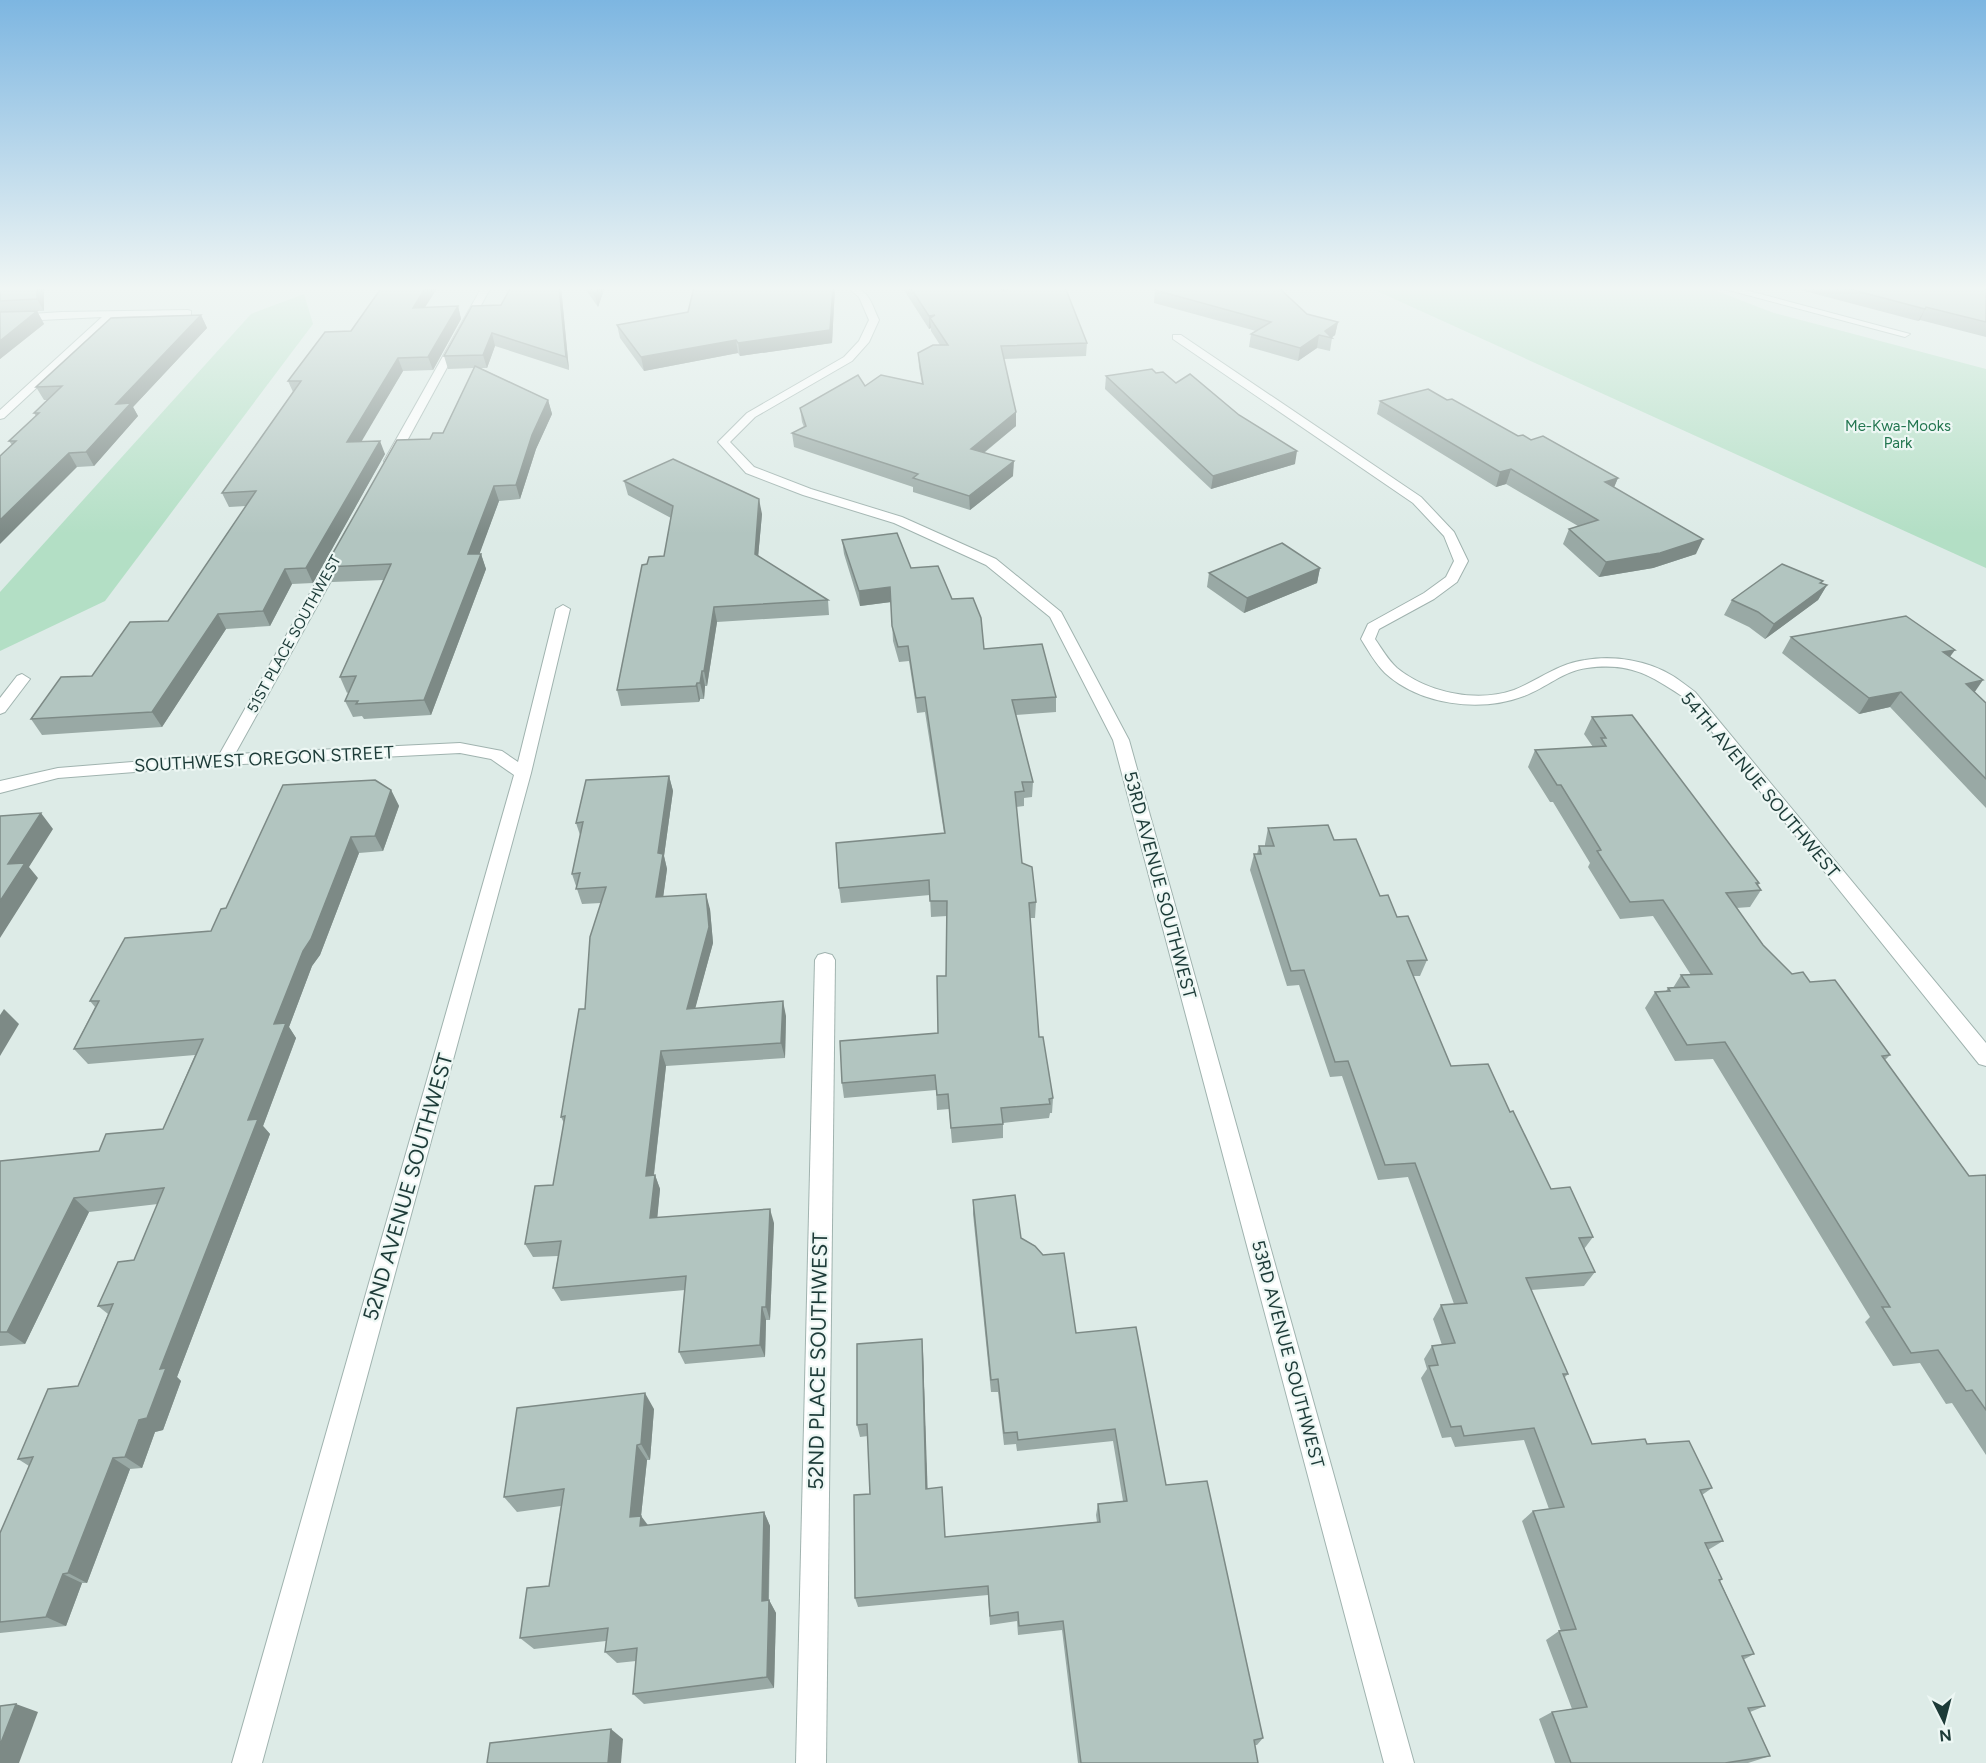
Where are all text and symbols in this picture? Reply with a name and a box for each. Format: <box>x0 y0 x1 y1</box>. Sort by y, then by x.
park label: Me-Kwa-Mooks Park <box>1845 417 1951 452</box>
street label: 51ST PLACE SOUTHWEST <box>243 551 345 716</box>
street label: 54TH AVENUE SOUTHWEST <box>1676 688 1844 882</box>
street label: SOUTHWEST OREGON STREET <box>134 741 394 777</box>
street label: 53RD AVENUE SOUTHWEST <box>1119 769 1201 1001</box>
street label: 52ND AVENUE SOUTHWEST <box>357 1050 458 1323</box>
street label: 52ND PLACE SOUTHWEST <box>803 1232 832 1490</box>
street label: 53RD AVENUE SOUTHWEST <box>1247 1238 1329 1470</box>
north arrow <box>1914 1691 1974 1751</box>
text: N <box>1938 1725 1953 1746</box>

